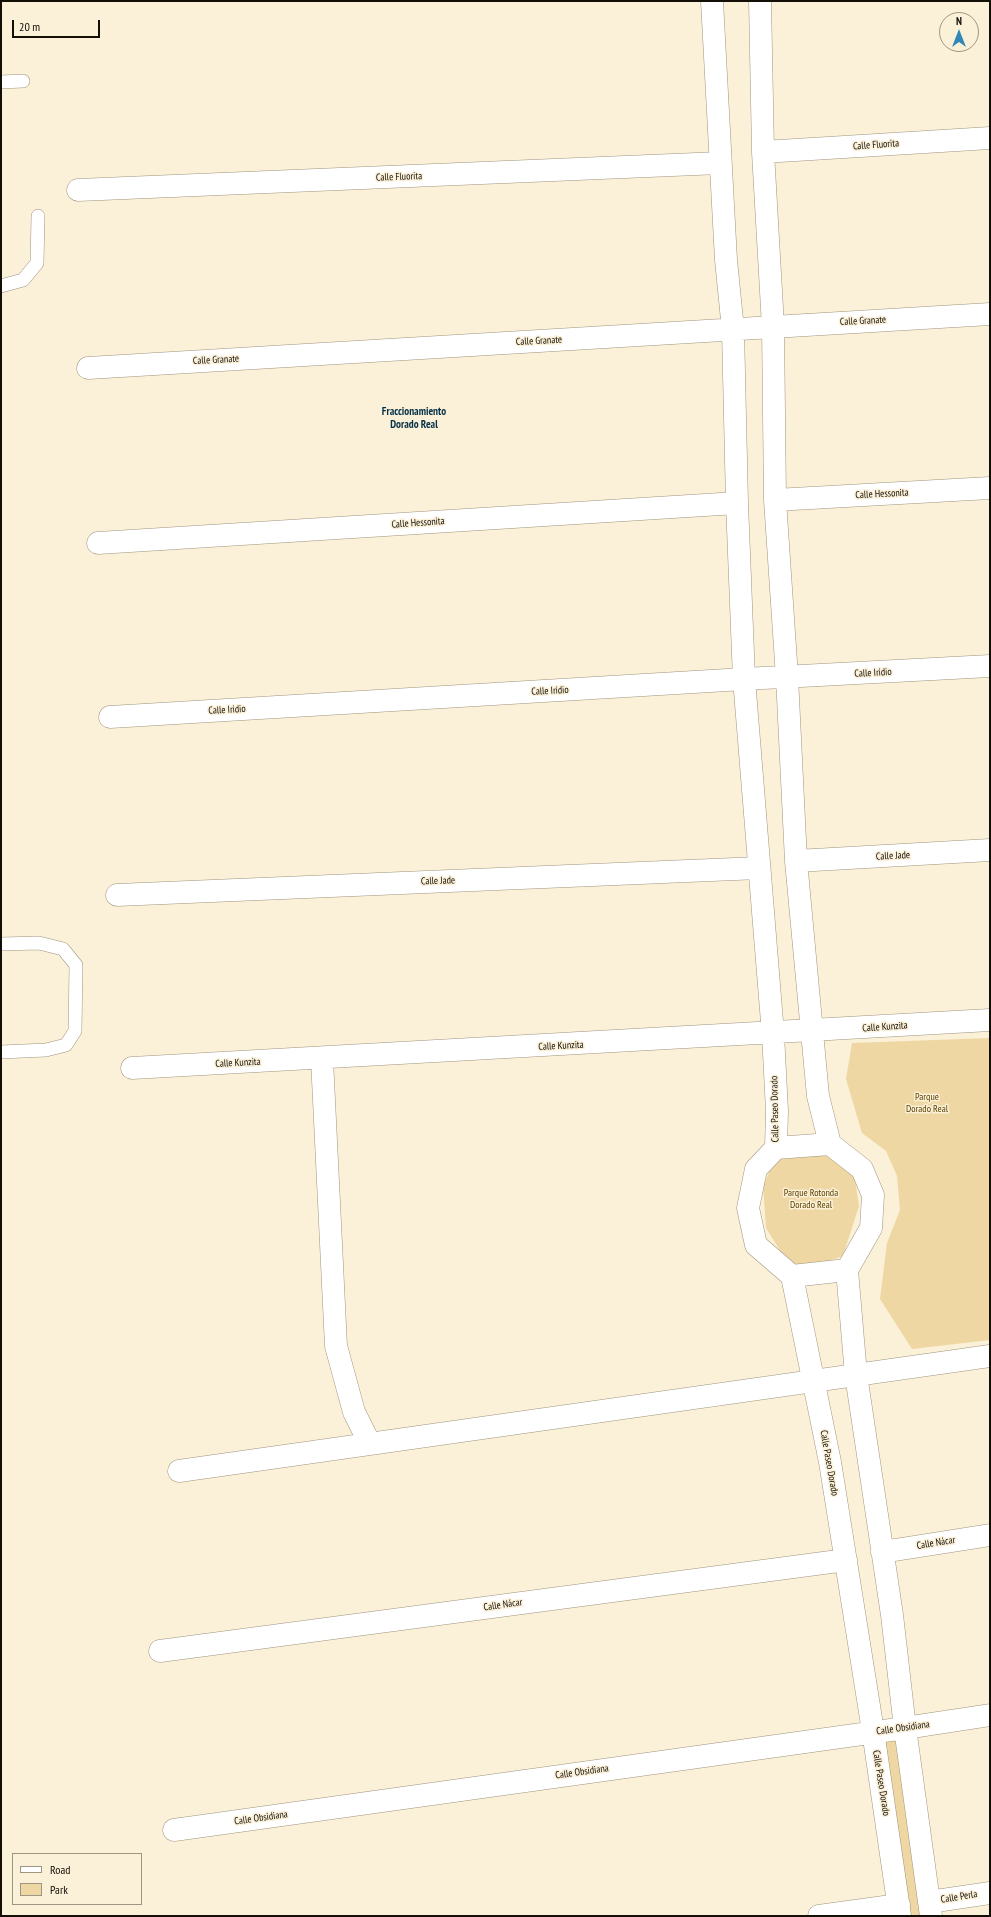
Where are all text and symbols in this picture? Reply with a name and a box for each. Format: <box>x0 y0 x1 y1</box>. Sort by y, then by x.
scale bar <box>14 12 102 38</box>
north arrow <box>939 12 979 52</box>
text: N <box>956 14 962 28</box>
text: 20 m <box>19 19 40 34</box>
street label: Calle Fluorita <box>853 137 899 153</box>
street label: Calle Fluorita <box>376 170 422 184</box>
street label: Calle Granate <box>840 314 886 328</box>
street label: Calle Granate <box>516 334 562 348</box>
street label: Calle Granate <box>193 353 239 367</box>
district label: Fraccionamiento Dorado Real <box>382 405 446 431</box>
street label: Calle Hessonita <box>855 487 909 501</box>
street label: Calle Hessonita <box>391 515 445 531</box>
street label: Calle Iridio <box>854 666 892 680</box>
street label: Calle Iridio <box>531 684 569 698</box>
street label: Calle Iridio <box>208 703 246 717</box>
street label: Calle Jade <box>876 849 910 863</box>
street label: Calle Jade <box>421 874 455 888</box>
street label: Calle Kunzita <box>862 1019 908 1035</box>
street label: Calle Kunzita <box>538 1039 584 1053</box>
street label: Calle Kunzita <box>215 1056 261 1070</box>
street label: Calle Paseo Dorado <box>768 1076 782 1142</box>
park label: Parque Dorado Real <box>906 1091 948 1114</box>
park label: Parque Rotonda Dorado Real <box>784 1187 838 1210</box>
street label: Calle Paseo Dorado <box>817 1429 841 1497</box>
street label: Calle Nácar <box>916 1534 956 1552</box>
street label: Calle Nácar <box>483 1596 523 1614</box>
street label: Calle Obsidiana <box>876 1718 930 1738</box>
street label: Calle Paseo Dorado <box>870 1749 892 1817</box>
street label: Calle Obsidiana <box>555 1762 609 1782</box>
street label: Calle Obsidiana <box>234 1808 288 1828</box>
legend <box>12 1853 142 1905</box>
text: Road <box>50 1862 70 1877</box>
text: Park <box>50 1882 68 1897</box>
street label: Calle Perla <box>940 1888 978 1906</box>

